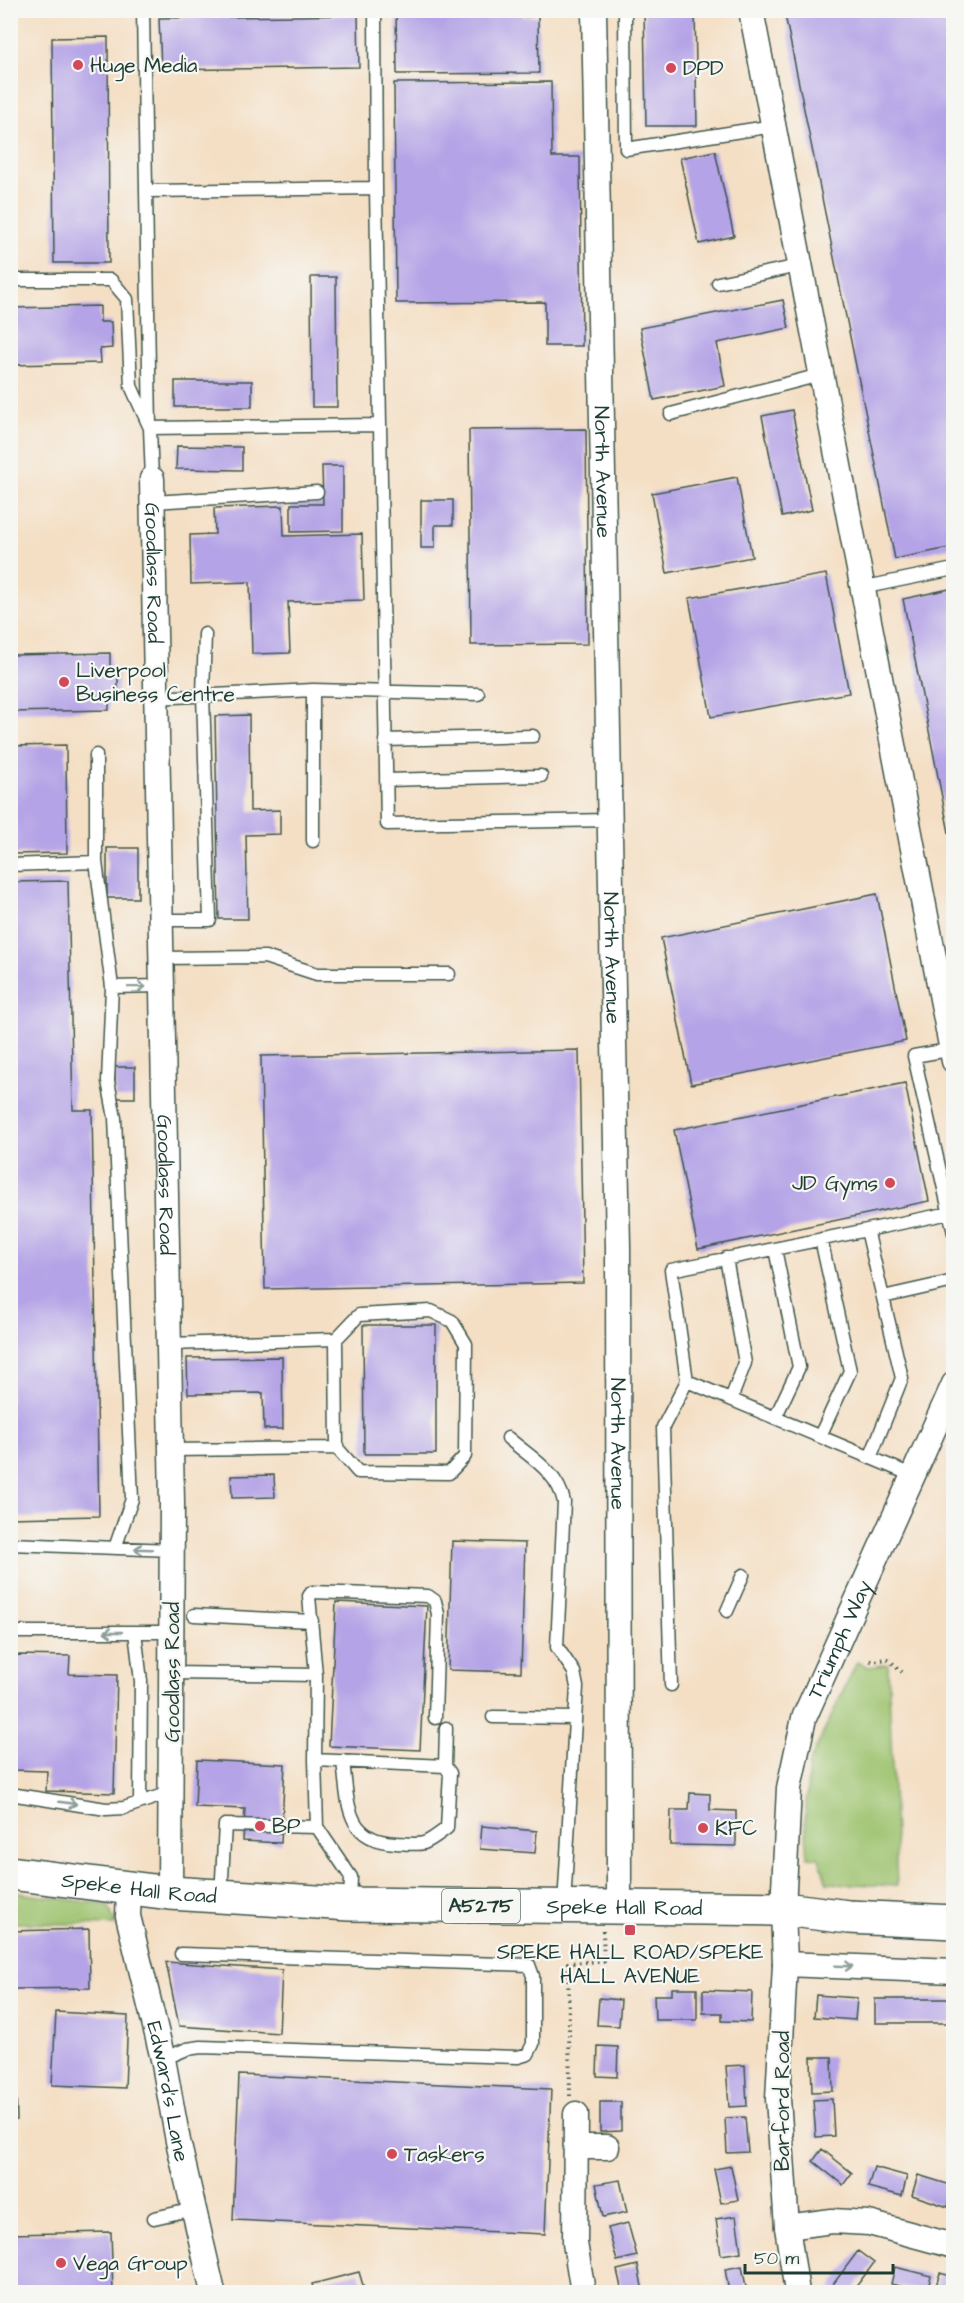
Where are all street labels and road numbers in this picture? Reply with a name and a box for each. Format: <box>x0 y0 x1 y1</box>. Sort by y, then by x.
street label: North Avenue <box>587 406 619 538</box>
street label: Goodlass Road <box>138 502 170 644</box>
street label: North Avenue <box>597 891 628 1024</box>
street label: Goodlass Road <box>150 1114 182 1256</box>
street label: North Avenue <box>604 1378 633 1510</box>
street label: Triumph Way <box>800 1575 881 1704</box>
street label: Goodlass Road <box>158 1601 187 1742</box>
street label: Speke Hall Road <box>60 1865 218 1910</box>
road number: A5275 <box>442 1889 520 1923</box>
street label: Speke Hall Road <box>546 1892 703 1923</box>
street label: Edward's Lane <box>140 2018 197 2165</box>
street label: Barford Road <box>768 2031 797 2171</box>

